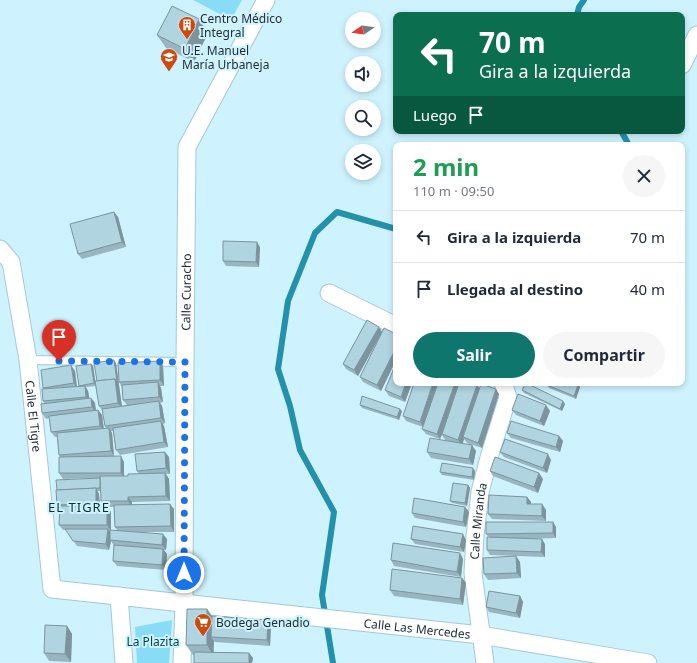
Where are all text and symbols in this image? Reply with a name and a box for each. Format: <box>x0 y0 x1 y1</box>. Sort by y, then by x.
place label: Centro Médico Integral <box>200 10 282 41</box>
north arrow <box>345 12 381 48</box>
map controls <box>345 12 381 180</box>
building icon: Centro Médico Integral <box>177 15 197 40</box>
text: 70 m <box>479 23 546 61</box>
icon: left <box>413 28 465 80</box>
place label: U.E. Manuel María Urbaneja <box>182 42 269 73</box>
school or university icon: U.E. Manuel María Urbaneja <box>159 47 179 72</box>
button: sound <box>345 56 381 92</box>
text: Gira a la izquierda <box>479 59 631 83</box>
button: search <box>345 100 381 136</box>
icon: arrive <box>465 104 487 126</box>
text: Luego <box>413 105 457 125</box>
button: layers <box>345 144 381 180</box>
text: 2 min <box>413 150 479 183</box>
button: close <box>623 155 665 197</box>
text: 110 m · 09:50 <box>413 182 494 200</box>
icon: left <box>413 226 435 248</box>
text: Gira a la izquierda <box>447 227 581 247</box>
text: 70 m <box>630 227 665 247</box>
street label: Calle Curacho <box>177 253 195 331</box>
icon: arrive <box>413 278 435 300</box>
text: Llegada al destino <box>447 279 583 299</box>
text: 40 m <box>630 279 665 299</box>
pin <box>42 320 76 361</box>
icon: arrive <box>48 326 70 348</box>
button: Salir <box>413 332 535 378</box>
button: Compartir <box>543 332 665 378</box>
street label: Calle El Tigre <box>22 379 46 453</box>
street label: Calle Miranda <box>465 481 491 560</box>
district label: EL TIGRE <box>48 498 110 516</box>
position arrow <box>163 552 205 594</box>
supermarket icon: Bodega Genadio <box>193 612 213 637</box>
place label: Bodega Genadio <box>216 614 310 631</box>
street label: Calle Las Mercedes <box>363 614 472 642</box>
park label: La Plazita <box>126 633 180 650</box>

